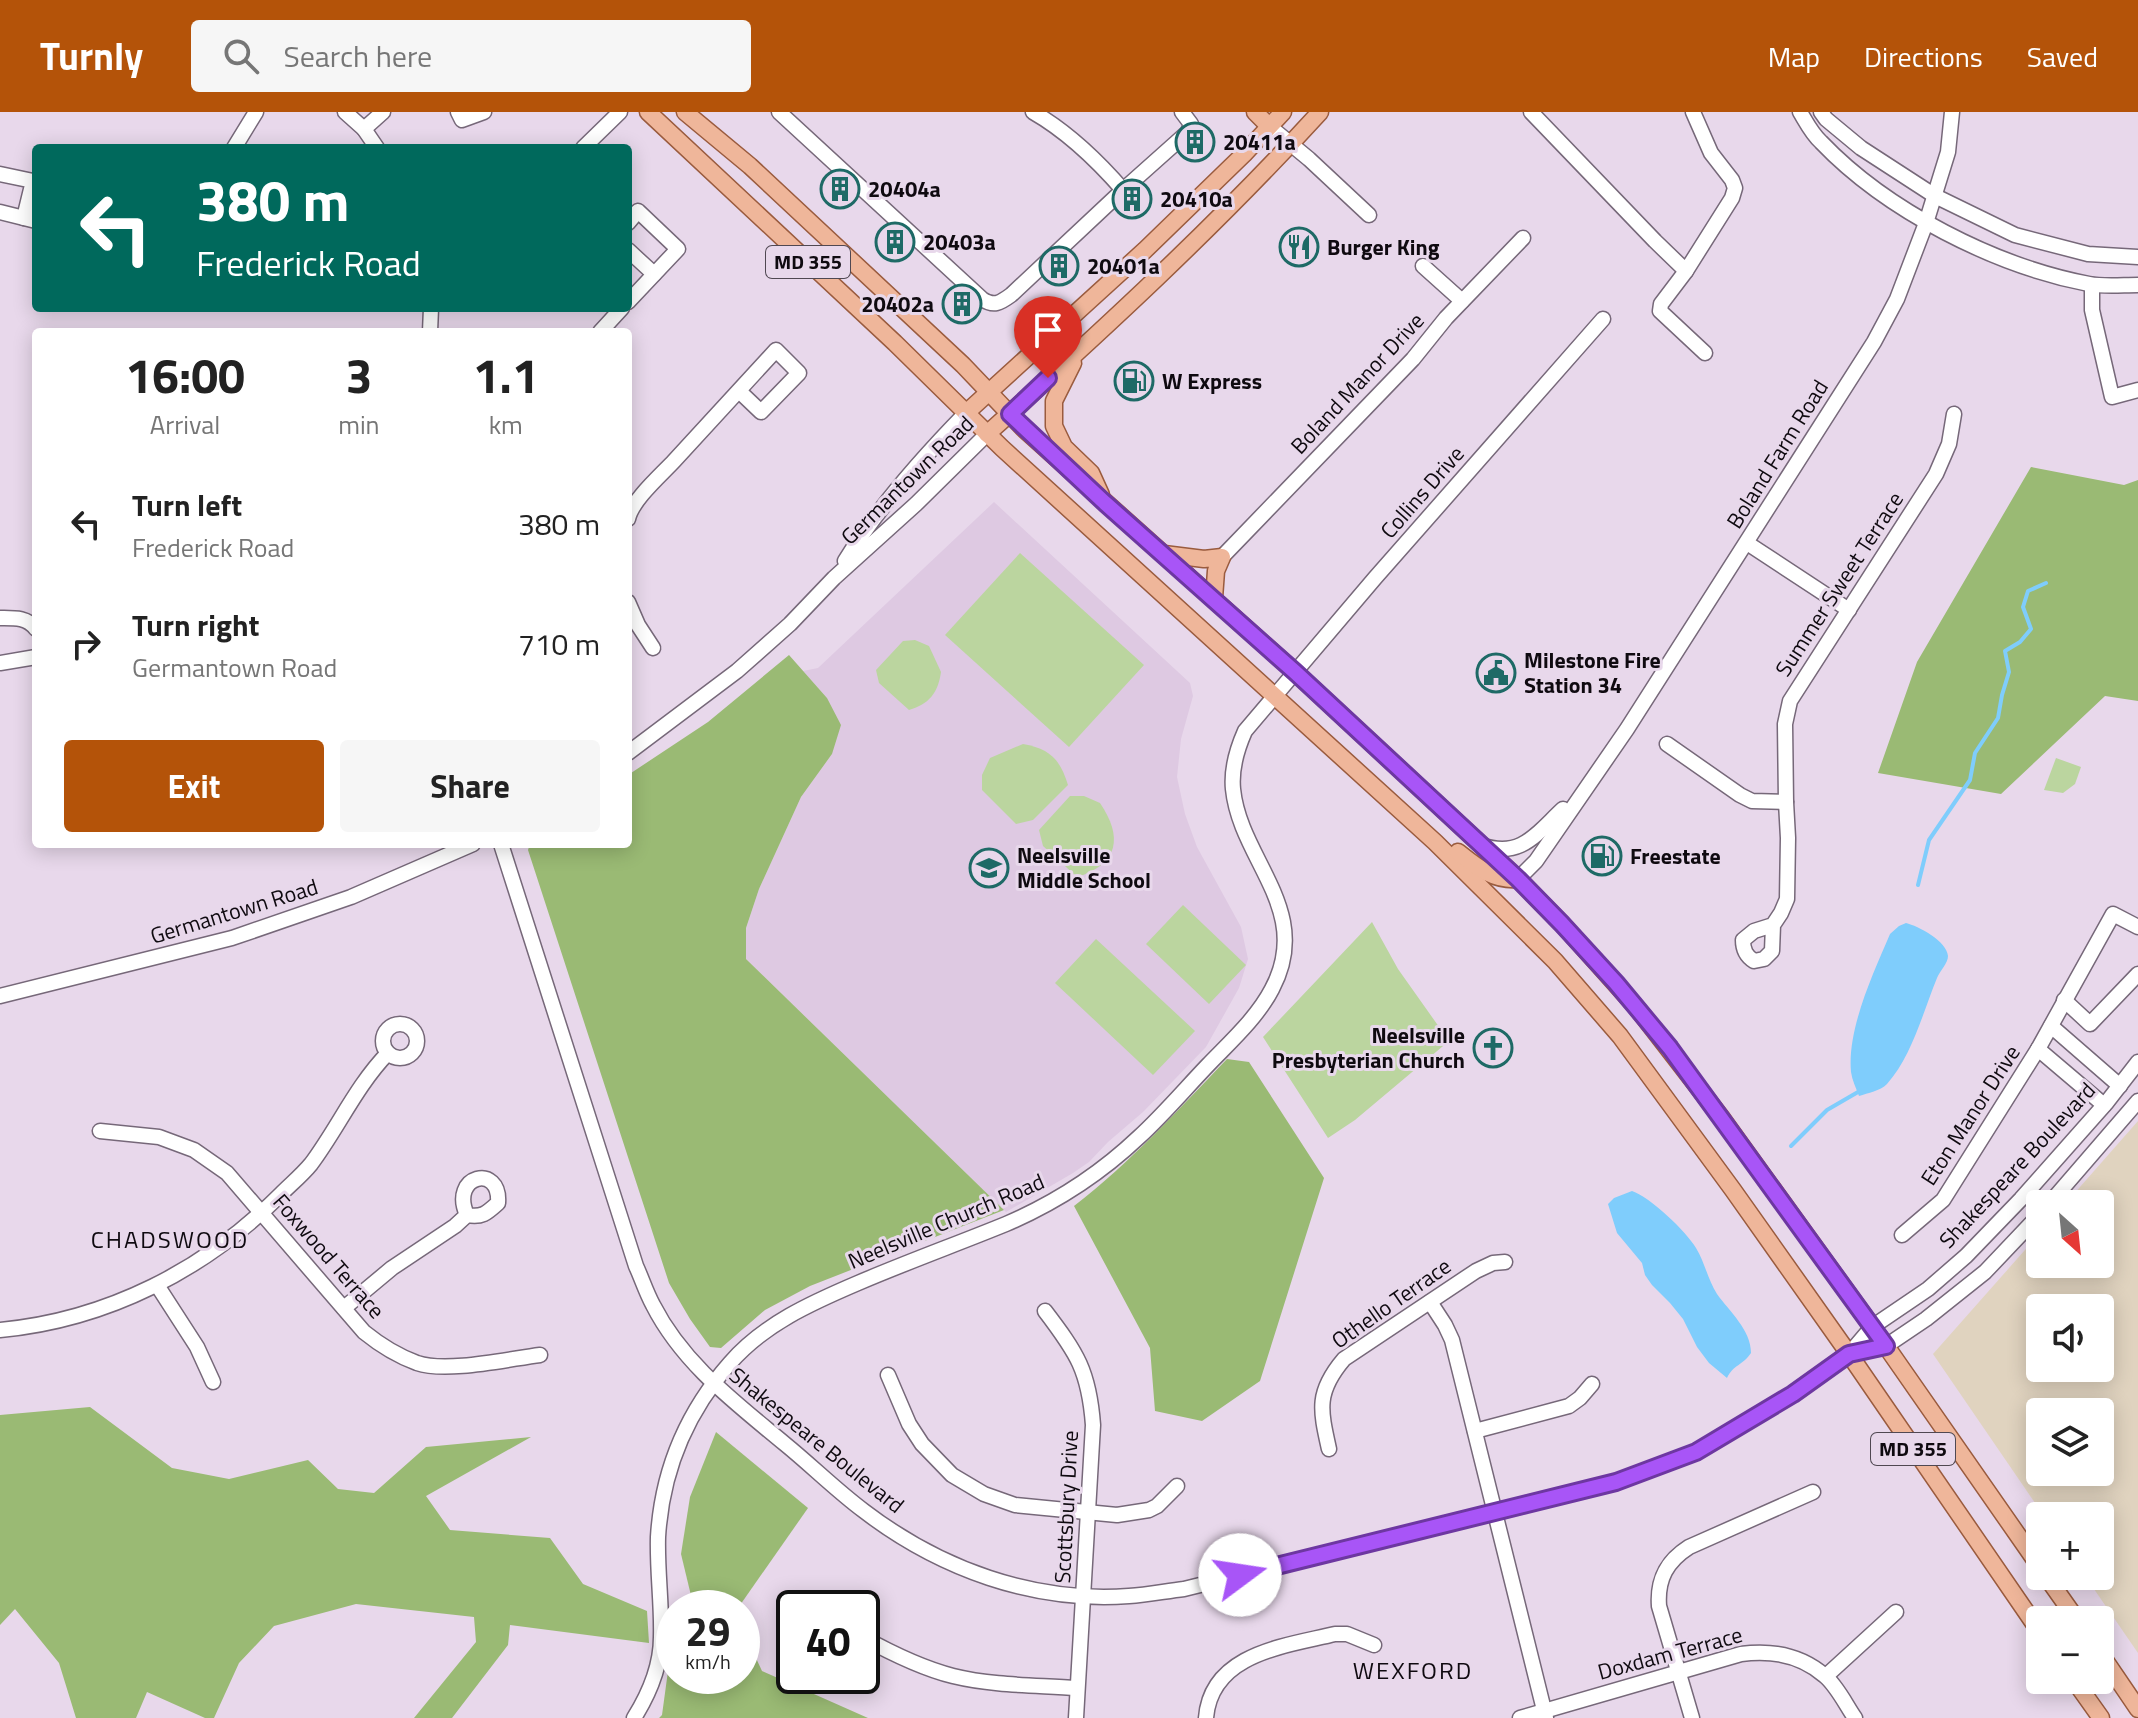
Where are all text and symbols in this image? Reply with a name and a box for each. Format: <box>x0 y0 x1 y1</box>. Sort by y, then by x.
search box <box>191 20 751 92</box>
text: Turnly <box>40 27 143 85</box>
text: Search here <box>283 33 432 79</box>
icon: search <box>219 34 263 78</box>
text: Map <box>1768 35 1820 78</box>
text: Directions <box>1864 35 1983 78</box>
text: Saved <box>2027 35 2098 78</box>
building icon: 20411a <box>1174 121 1216 163</box>
place label: 20411a <box>1223 125 1296 159</box>
text: 380 m <box>196 158 349 243</box>
building icon: 20404a <box>819 168 861 210</box>
place label: 20404a <box>868 172 941 206</box>
icon: left <box>64 176 168 280</box>
building icon: 20410a <box>1111 178 1153 220</box>
place label: 20410a <box>1160 182 1233 216</box>
building icon: 20403a <box>874 221 916 263</box>
place label: 20403a <box>923 225 996 259</box>
restaurant icon: Burger King <box>1278 226 1320 268</box>
place label: Burger King <box>1327 230 1440 264</box>
text: Frederick Road <box>196 235 421 290</box>
building icon: 20401a <box>1038 245 1080 287</box>
road number: MD 355 <box>766 246 850 278</box>
place label: 20401a <box>1087 249 1160 283</box>
building icon: 20402a <box>941 283 983 325</box>
place label: 20402a <box>861 287 934 321</box>
pin <box>1014 296 1082 378</box>
street label: Boland Manor Drive <box>1282 304 1432 462</box>
icon: arrive <box>1026 308 1070 352</box>
text: 16:00 <box>125 339 245 412</box>
text: 3 <box>345 339 372 412</box>
text: 1.1 <box>473 339 539 412</box>
fuel station icon: W Express <box>1113 360 1155 402</box>
place label: W Express <box>1162 364 1262 398</box>
street label: Boland Farm Road <box>1718 373 1836 535</box>
text: Arrival <box>150 405 220 444</box>
text: min <box>338 405 380 444</box>
text: km <box>489 405 523 444</box>
street label: Germantown Road <box>833 407 981 553</box>
street label: Collins Drive <box>1372 438 1472 546</box>
text: Turn left <box>132 482 242 528</box>
street label: Summer Sweet Terrace <box>1766 485 1912 683</box>
text: 380 m <box>518 501 600 547</box>
icon: left <box>64 502 108 546</box>
text: Frederick Road <box>132 528 294 567</box>
text: Turn right <box>132 602 260 648</box>
text: 710 m <box>518 621 600 667</box>
icon: right <box>64 622 108 666</box>
place label: Milestone Fire Station 34 <box>1524 643 1661 702</box>
text: Germantown Road <box>132 648 337 687</box>
public building icon: Milestone Fire Station 34 <box>1475 652 1517 694</box>
button: Exit <box>64 740 324 832</box>
button: Share <box>340 740 600 832</box>
fuel station icon: Freestate <box>1581 835 1623 877</box>
place label: Neelsville Middle School <box>1017 838 1151 897</box>
place label: Freestate <box>1630 839 1721 873</box>
school or university icon: Neelsville Middle School <box>968 847 1010 889</box>
street label: Germantown Road <box>146 869 322 953</box>
place label: Neelsville Presbyterian Church <box>1272 1018 1465 1077</box>
church icon: Neelsville Presbyterian Church <box>1472 1027 1514 1069</box>
street label: Eton Manor Drive <box>1912 1038 2028 1192</box>
street label: Shakespeare Boulevard <box>1931 1074 2103 1256</box>
street label: Neelsville Church Road <box>843 1164 1049 1278</box>
street label: Foxwood Terrace <box>265 1186 393 1326</box>
north arrow <box>2026 1190 2114 1278</box>
map controls <box>2026 1190 2114 1694</box>
district label: CHADSWOOD <box>91 1221 249 1257</box>
street label: Othello Terrace <box>1324 1249 1458 1357</box>
button: sound <box>2026 1294 2114 1382</box>
street label: Shakespeare Boulevard <box>722 1359 912 1521</box>
button: layers <box>2026 1398 2114 1486</box>
street label: Scottsbury Drive <box>1045 1430 1087 1584</box>
road number: MD 355 <box>1871 1433 1955 1465</box>
button: + <box>2026 1502 2114 1590</box>
position arrow <box>1198 1533 1282 1617</box>
speed limit sign: 40 <box>776 1590 880 1694</box>
text: 29 <box>686 1601 730 1662</box>
button: − <box>2026 1606 2114 1694</box>
street label: Doxdam Terrace <box>1594 1617 1746 1689</box>
text: km/h <box>685 1646 731 1677</box>
district label: WEXFORD <box>1353 1652 1473 1688</box>

